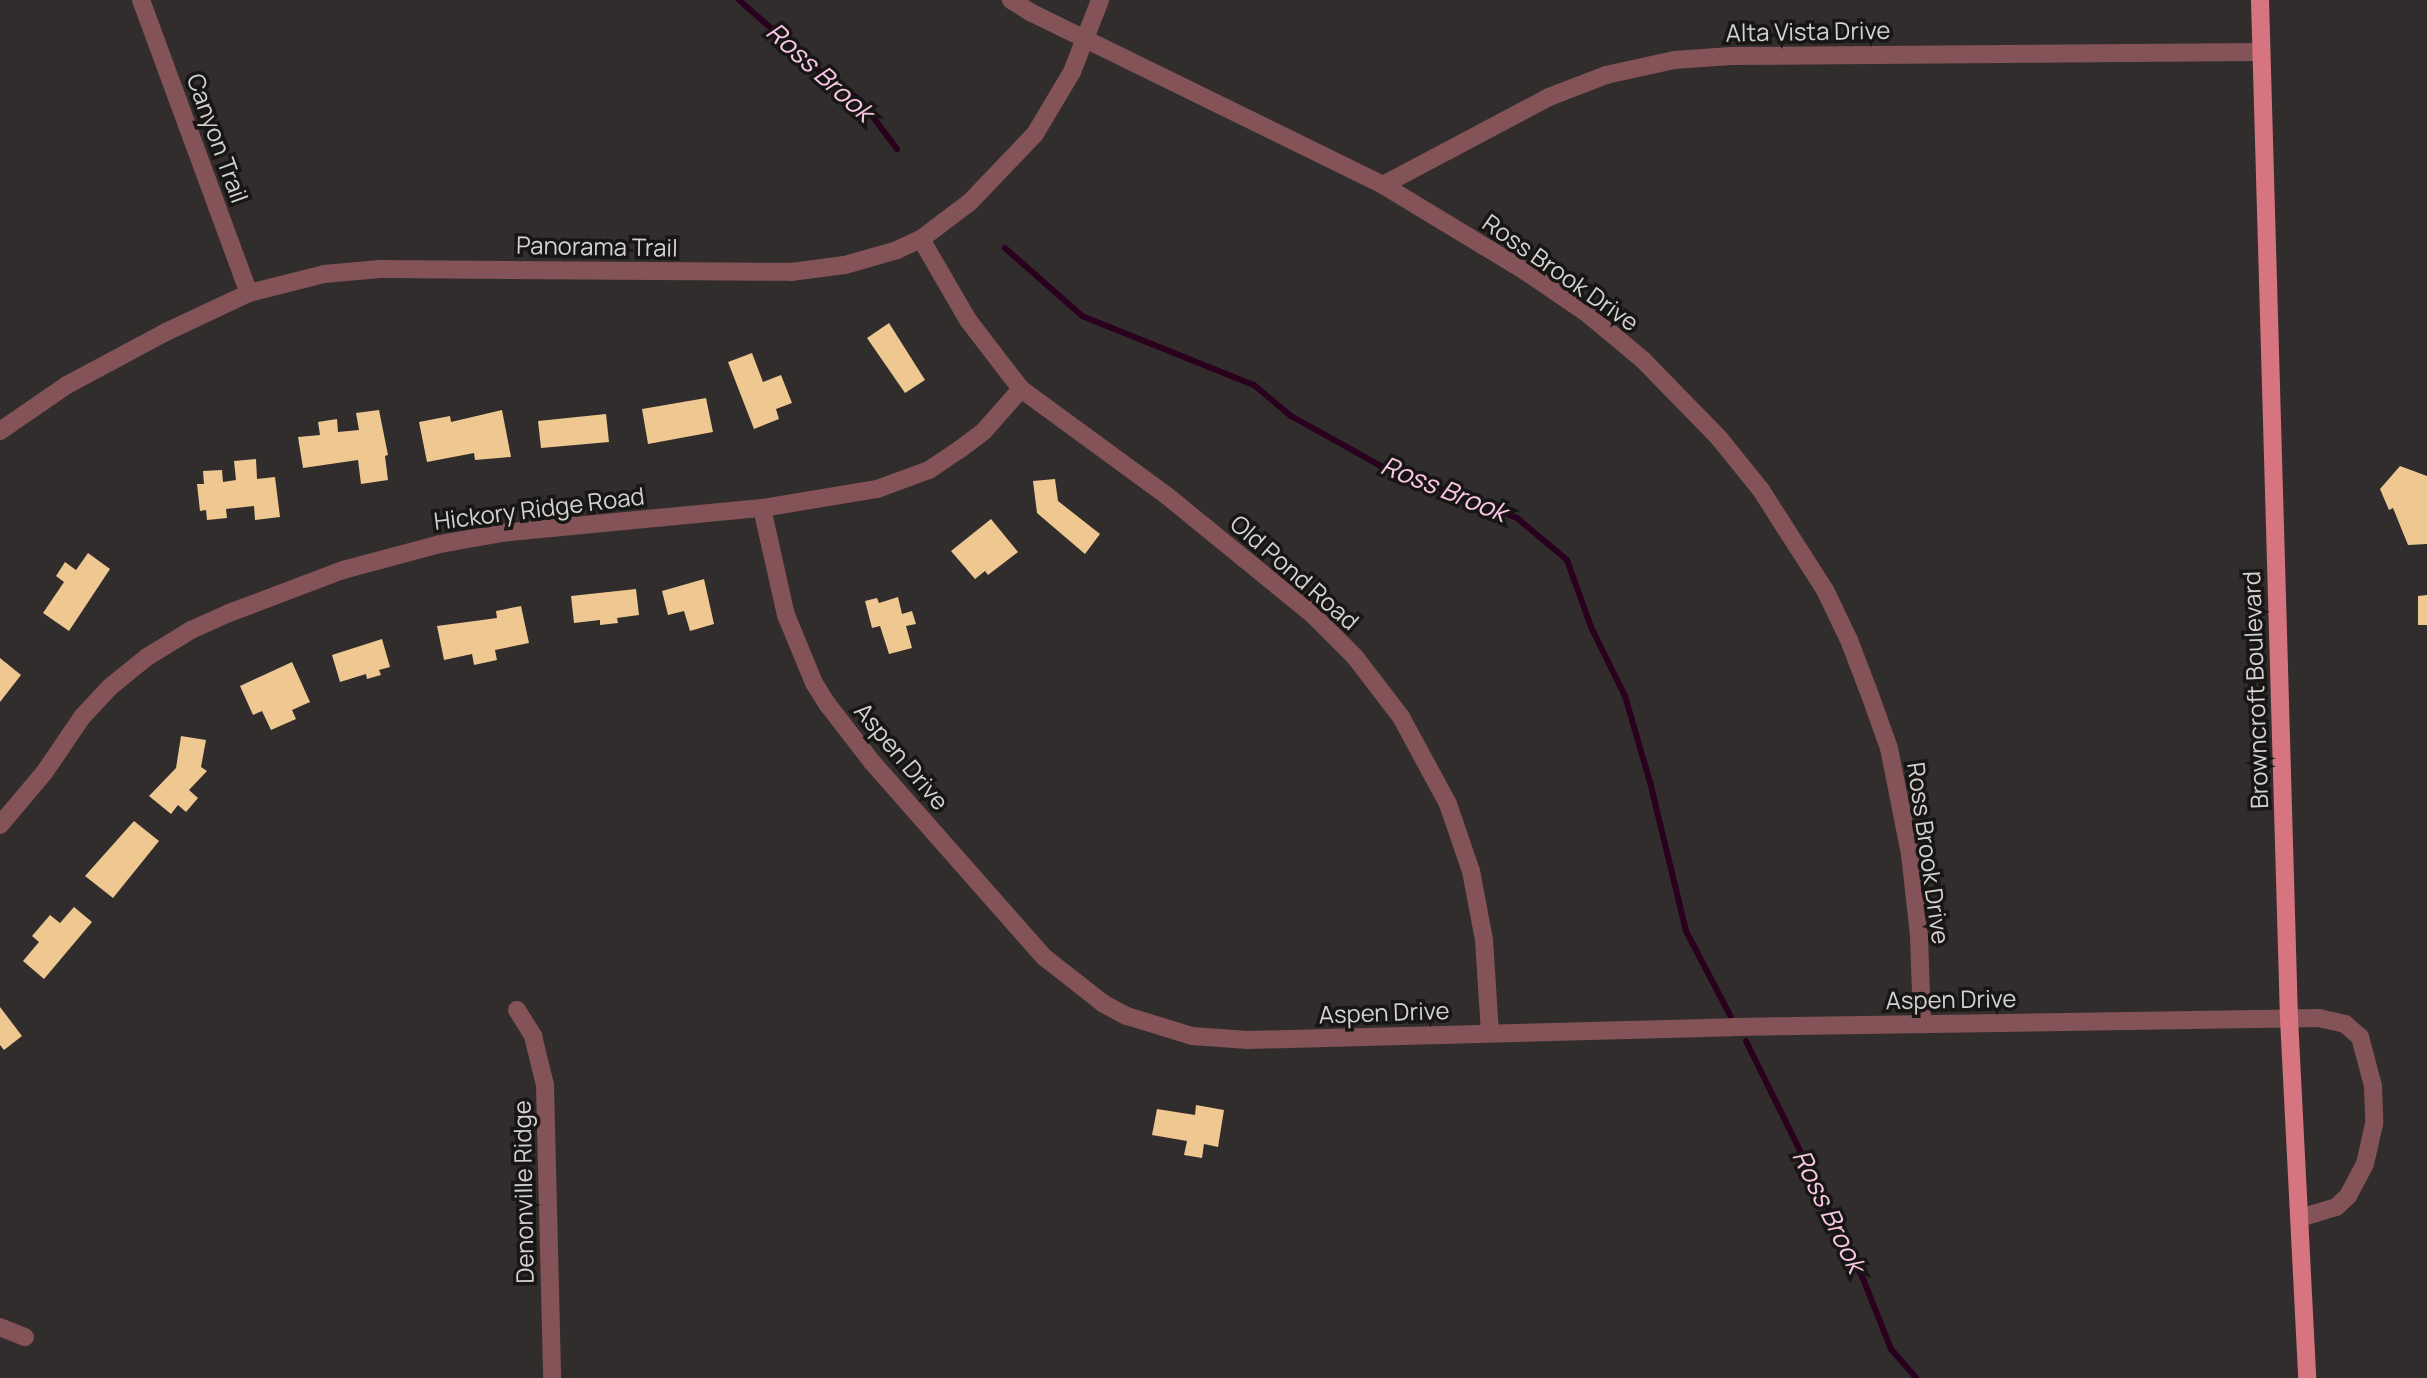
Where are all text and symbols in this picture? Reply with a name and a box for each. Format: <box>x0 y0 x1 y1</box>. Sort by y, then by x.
street label: Alta Vista Drive <box>1725 15 1891 47</box>
water label: Ross Brook <box>760 16 880 128</box>
street label: Canyon Trail <box>181 69 255 207</box>
street label: Ross Brook Drive <box>1478 208 1644 336</box>
street label: Panorama Trail <box>516 230 678 262</box>
water label: Ross Brook <box>1377 450 1511 528</box>
street label: Hickory Ridge Road <box>432 481 646 535</box>
street label: Old Pond Road <box>1225 508 1365 636</box>
street label: Browncroft Boulevard <box>2236 571 2274 809</box>
street label: Aspen Drive <box>849 697 955 815</box>
street label: Ross Brook Drive <box>1902 760 1956 946</box>
street label: Aspen Drive <box>1885 983 2017 1015</box>
street label: Aspen Drive <box>1318 995 1450 1029</box>
street label: Denonville Ridge <box>507 1100 539 1284</box>
water label: Ross Brook <box>1786 1144 1872 1278</box>

